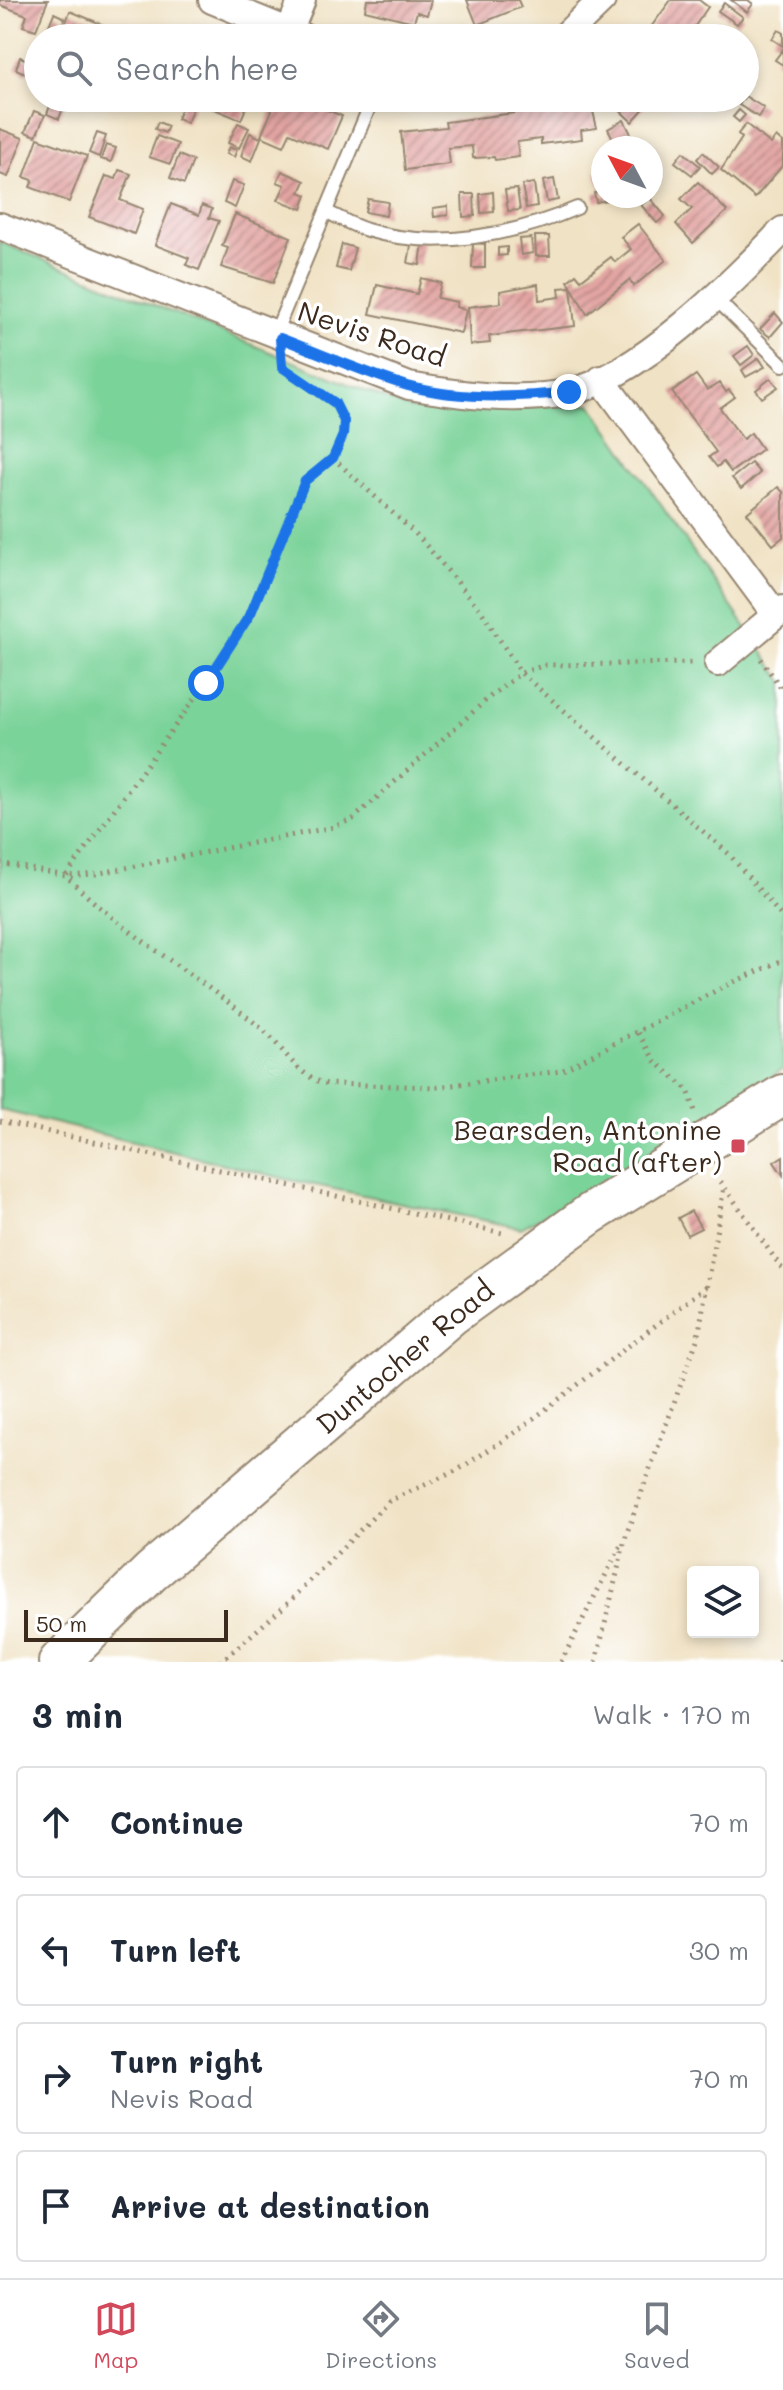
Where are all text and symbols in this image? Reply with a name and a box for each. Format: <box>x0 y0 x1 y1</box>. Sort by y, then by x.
search box <box>24 24 759 112</box>
icon: search <box>52 46 96 90</box>
text: Search here <box>116 48 299 88</box>
north arrow <box>591 136 663 208</box>
street label: Nevis Road <box>294 292 451 374</box>
route end <box>551 374 587 410</box>
route start <box>188 665 224 701</box>
place label: Bearsden, Antonine Road (after) <box>453 1111 722 1179</box>
marker: Bearsden, Antonine Road (after) <box>729 1137 747 1155</box>
street label: Duntocher Road <box>308 1271 501 1441</box>
map controls <box>687 1566 759 1638</box>
button: layers <box>687 1566 759 1638</box>
scale bar <box>24 1606 228 1642</box>
text: 50 m <box>36 1609 87 1638</box>
text: 3 min <box>32 1692 123 1737</box>
text: Walk · 170 m <box>593 1697 751 1731</box>
icon: ahead <box>34 1800 78 1844</box>
text: Continue <box>110 1802 243 1842</box>
text: 70 m <box>689 1805 749 1839</box>
icon: left <box>34 1928 78 1972</box>
text: Turn left <box>110 1930 241 1970</box>
text: 30 m <box>689 1933 749 1967</box>
text: Turn right <box>110 2041 263 2081</box>
icon: right <box>34 2056 78 2100</box>
text: 70 m <box>689 2061 749 2095</box>
text: Nevis Road <box>110 2081 253 2115</box>
icon: arrive <box>34 2184 78 2228</box>
text: Arrive at destination <box>110 2186 430 2226</box>
tab: Map <box>94 2297 138 2374</box>
tab: Directions <box>325 2297 437 2374</box>
tab: Saved <box>624 2297 689 2374</box>

